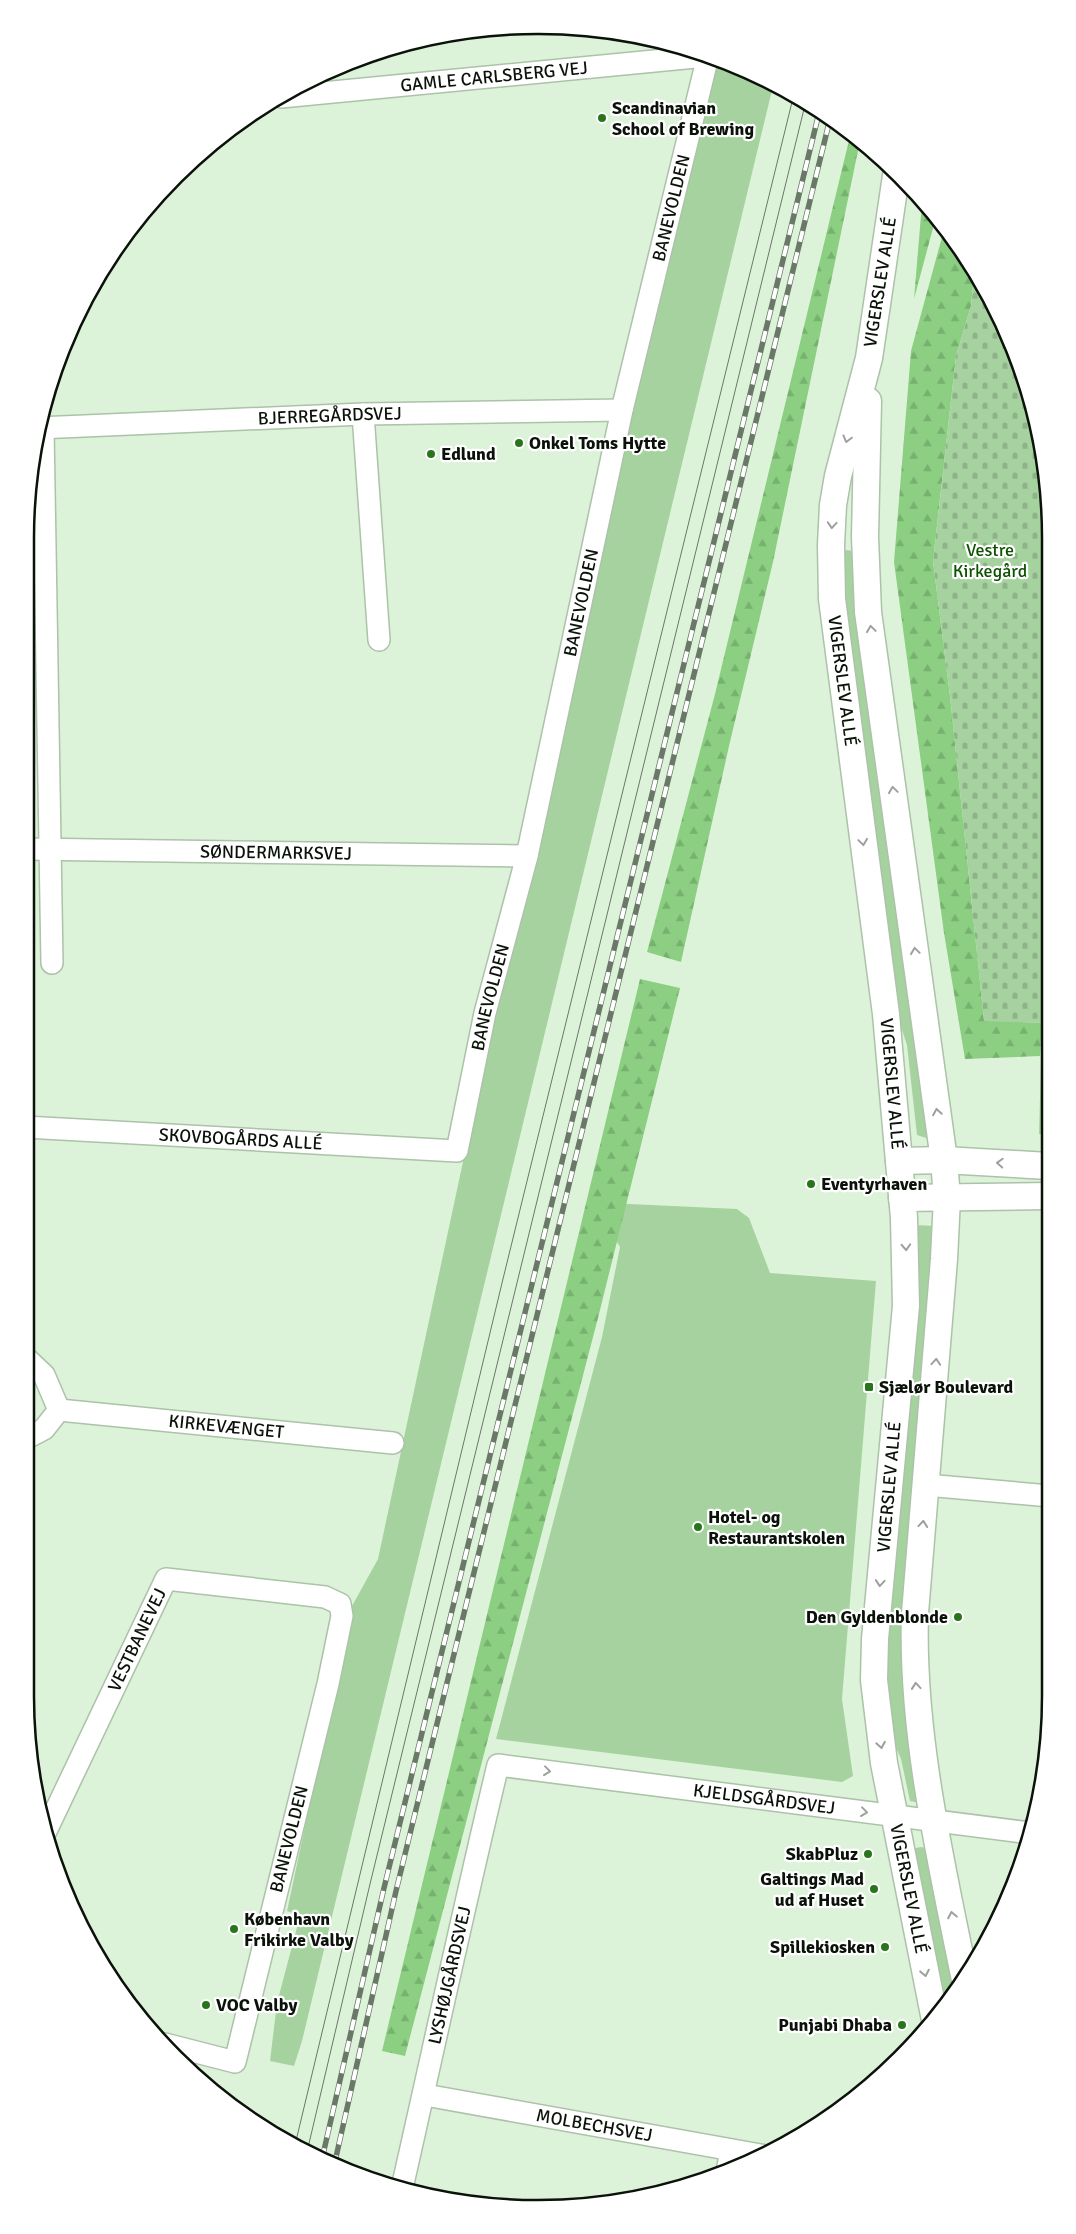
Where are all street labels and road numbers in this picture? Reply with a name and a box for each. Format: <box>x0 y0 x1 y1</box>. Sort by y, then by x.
street label: GAMLE CARLSBERG VEJ <box>399 56 589 96</box>
street label: BANEVOLDEN <box>647 152 695 264</box>
street label: VIGERSLEV ALLÉ <box>859 215 901 349</box>
street label: BJERREGÅRDSVEJ <box>257 402 402 430</box>
street label: BANEVOLDEN <box>559 547 603 659</box>
street label: VIGERSLEV ALLÉ <box>823 614 862 748</box>
street label: SØNDERMARKSVEJ <box>200 840 352 865</box>
street label: BANEVOLDEN <box>467 941 514 1053</box>
street label: VIGERSLEV ALLÉ <box>875 1017 909 1150</box>
street label: SKOVBOGÅRDS ALLÉ <box>158 1123 323 1155</box>
street label: KIRKEVÆNGET <box>167 1410 285 1443</box>
street label: VIGERSLEV ALLÉ <box>872 1421 906 1553</box>
street label: VESTBANEVEJ <box>103 1585 171 1695</box>
street label: KJELDSGÅRDSVEJ <box>692 1779 836 1819</box>
street label: BANEVOLDEN <box>265 1783 313 1895</box>
street label: VIGERSLEV ALLÉ <box>885 1822 933 1955</box>
street label: LYSHØJGÅRDSVEJ <box>423 1904 476 2046</box>
street label: MOLBECHSVEJ <box>534 2104 654 2146</box>

